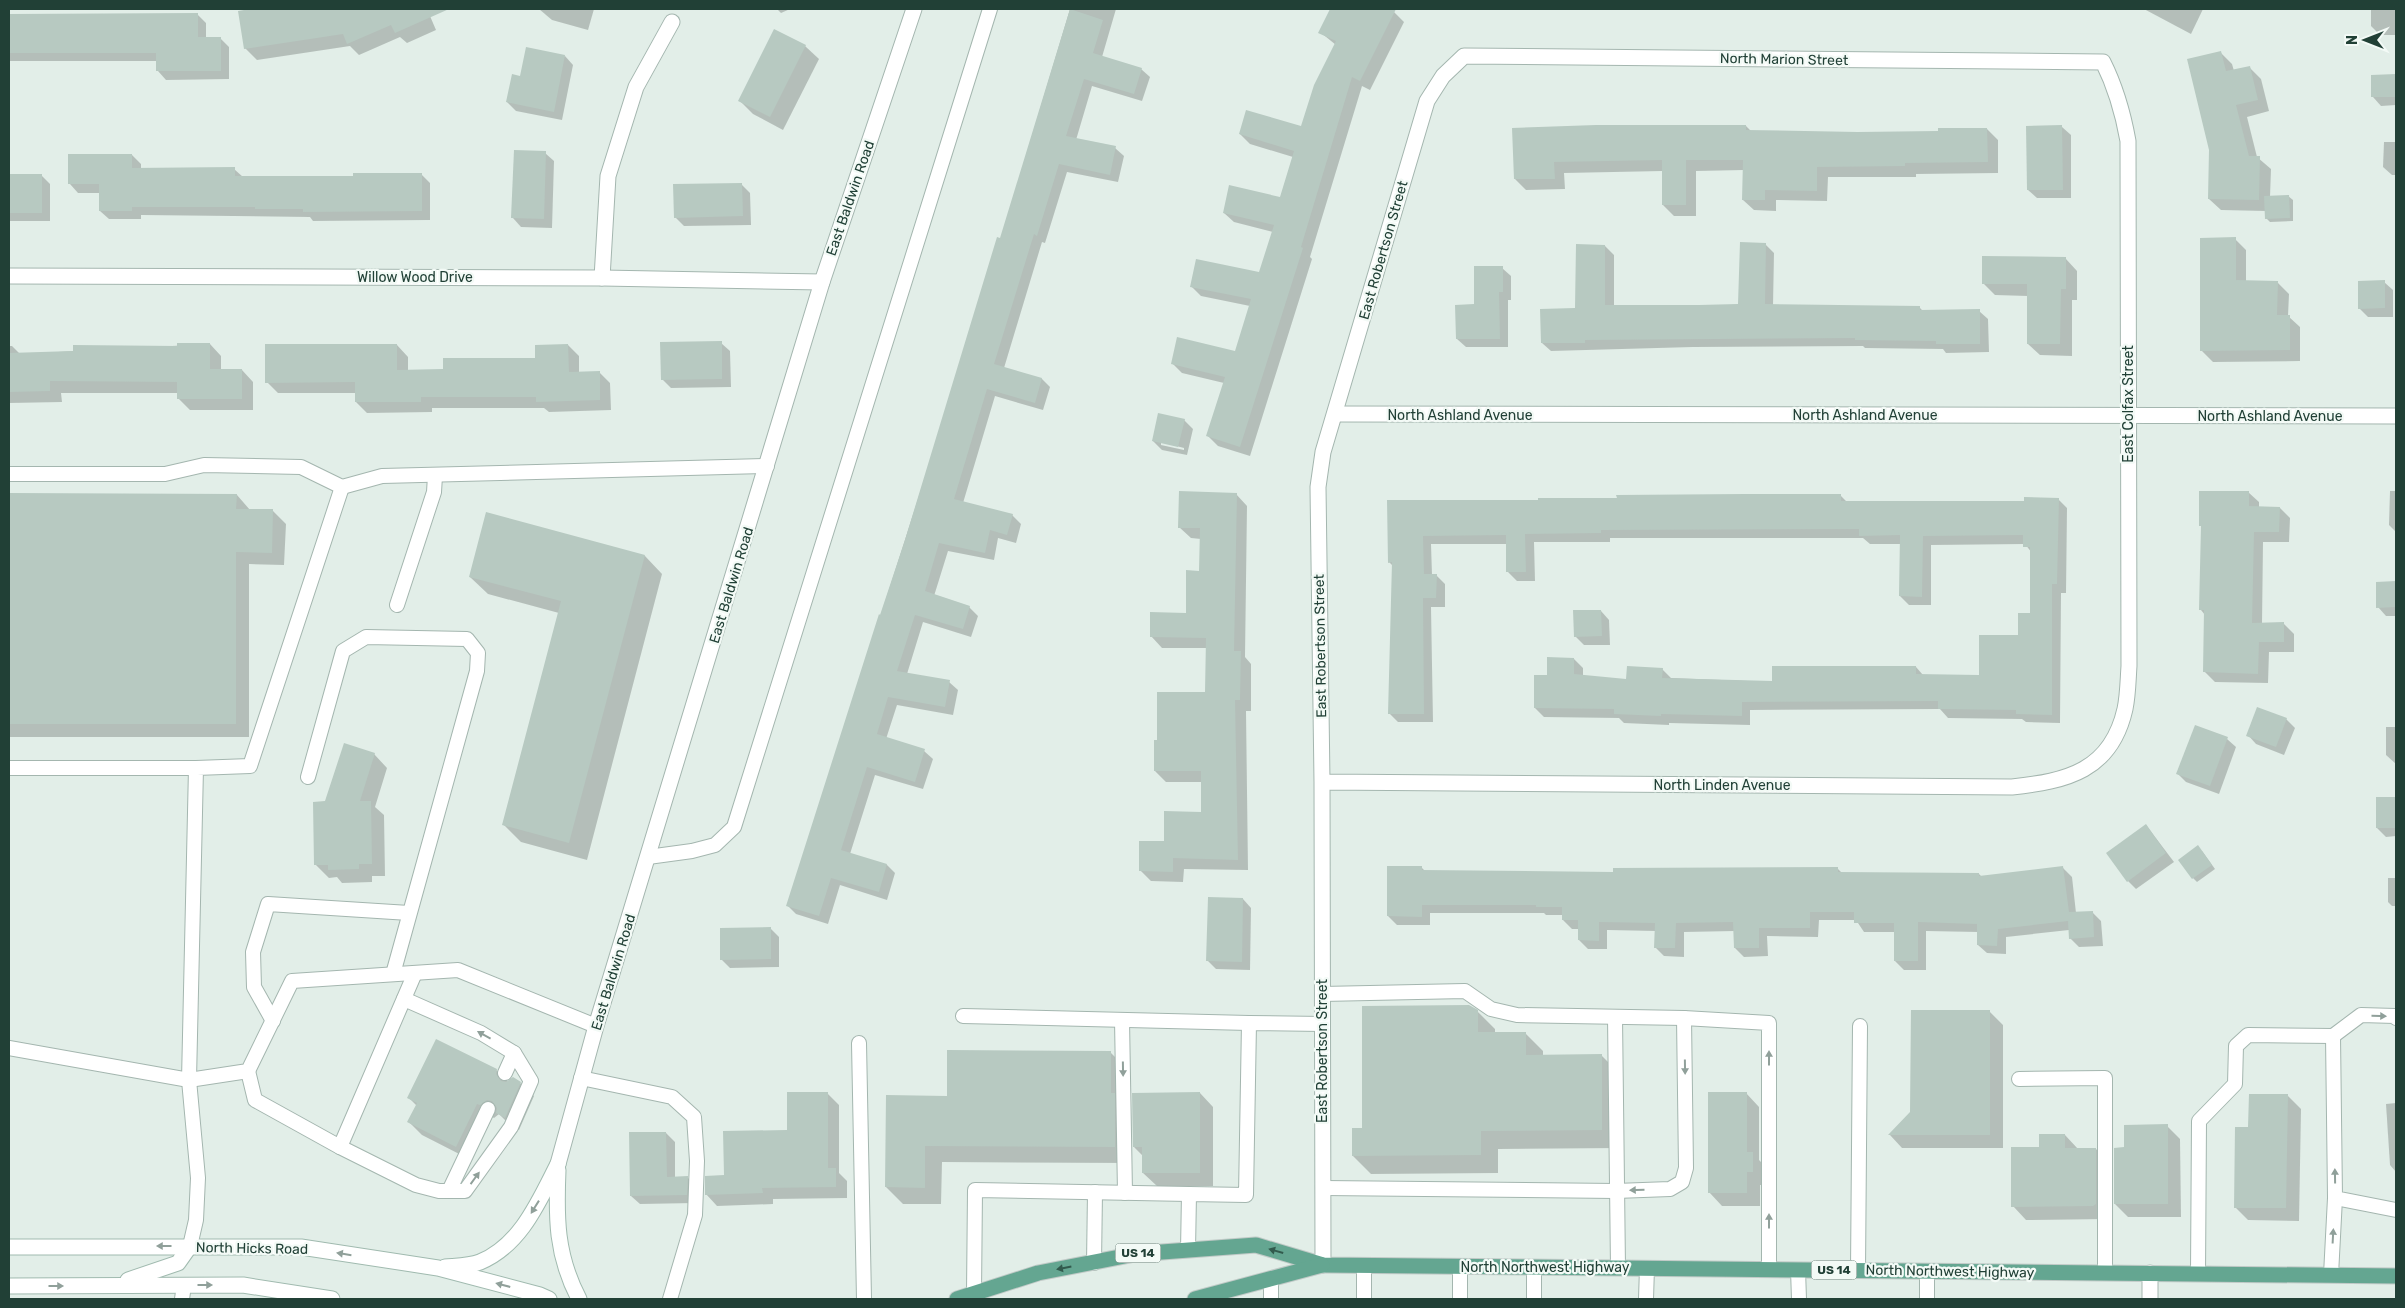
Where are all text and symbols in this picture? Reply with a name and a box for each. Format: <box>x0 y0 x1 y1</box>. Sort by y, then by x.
north arrow <box>2340 15 2390 65</box>
text: N <box>2344 35 2361 45</box>
street label: North Marion Street <box>1720 50 1849 69</box>
street label: East Baldwin Road <box>823 138 878 258</box>
street label: East Robertson Street <box>1355 178 1412 322</box>
street label: Willow Wood Drive <box>357 269 473 286</box>
street label: East Colfax Street <box>2120 345 2137 463</box>
street label: North Ashland Avenue <box>1387 407 1533 424</box>
street label: North Ashland Avenue <box>1792 407 1938 424</box>
street label: North Ashland Avenue <box>2197 408 2343 425</box>
street label: East Baldwin Road <box>706 525 757 645</box>
street label: East Robertson Street <box>1311 573 1330 718</box>
street label: North Linden Avenue <box>1653 777 1791 794</box>
street label: East Baldwin Road <box>588 912 639 1032</box>
street label: East Robertson Street <box>1314 979 1331 1123</box>
one-way arrow <box>2372 1012 2388 1020</box>
one-way arrow <box>478 1031 491 1040</box>
one-way arrow <box>1765 1050 1773 1066</box>
one-way arrow <box>1681 1059 1689 1075</box>
one-way arrow <box>1119 1061 1127 1077</box>
one-way arrow <box>2331 1168 2339 1184</box>
one-way arrow <box>470 1171 480 1185</box>
one-way arrow <box>1629 1187 1645 1195</box>
one-way arrow <box>531 1200 540 1214</box>
one-way arrow <box>1765 1212 1773 1228</box>
one-way arrow <box>2330 1228 2338 1244</box>
street label: North Hicks Road <box>196 1239 308 1258</box>
one-way arrow <box>156 1242 172 1250</box>
road number: US 14 <box>1116 1244 1160 1262</box>
one-way arrow <box>1269 1247 1284 1255</box>
one-way arrow <box>335 1249 351 1257</box>
street label: North Northwest Highway <box>1461 1259 1630 1276</box>
road number: US 14 <box>1812 1260 1856 1280</box>
street label: North Northwest Highway <box>1865 1262 2035 1281</box>
one-way arrow <box>1056 1265 1072 1273</box>
one-way arrow <box>49 1281 65 1289</box>
one-way arrow <box>198 1281 214 1289</box>
one-way arrow <box>495 1281 510 1289</box>

